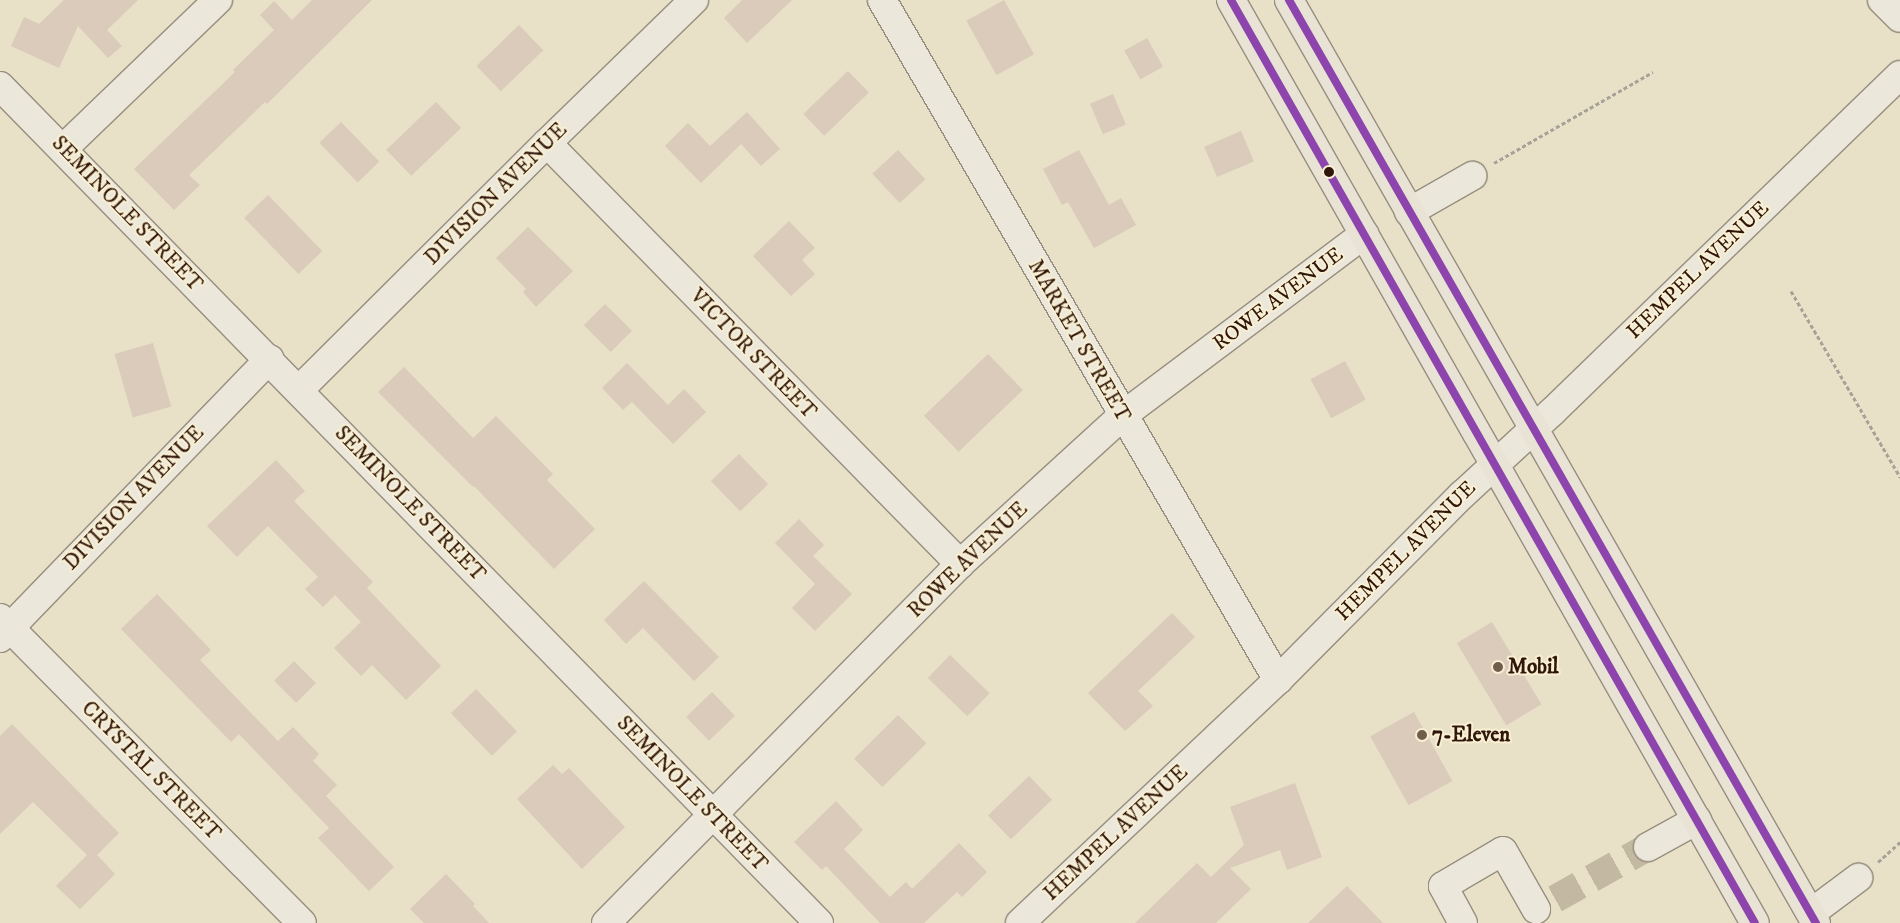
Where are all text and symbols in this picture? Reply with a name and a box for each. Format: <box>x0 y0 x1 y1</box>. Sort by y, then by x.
street label: DIVISION AVENUE <box>420 118 572 270</box>
street label: SEMINOLE STREET <box>46 131 208 297</box>
unlabelled marker <box>1324 167 1334 177</box>
street label: HEMPEL AVENUE <box>1622 196 1774 344</box>
street label: ROWE AVENUE <box>1208 242 1348 356</box>
street label: MARKET STREET <box>1022 255 1136 427</box>
street label: VICTOR STREET <box>684 284 822 424</box>
street label: DIVISION AVENUE <box>59 421 209 575</box>
street label: SEMINOLE STREET <box>329 421 491 587</box>
street label: HEMPEL AVENUE <box>1331 476 1481 626</box>
street label: ROWE AVENUE <box>903 497 1033 623</box>
place label: Mobil <box>1508 654 1559 680</box>
marker: Mobil <box>1492 661 1504 673</box>
street label: CRYSTAL STREET <box>76 696 226 846</box>
street label: SEMINOLE STREET <box>611 711 773 877</box>
place label: 7-Eleven <box>1432 722 1510 748</box>
marker: 7-Eleven <box>1416 729 1428 741</box>
street label: HEMPEL AVENUE <box>1039 760 1193 906</box>

